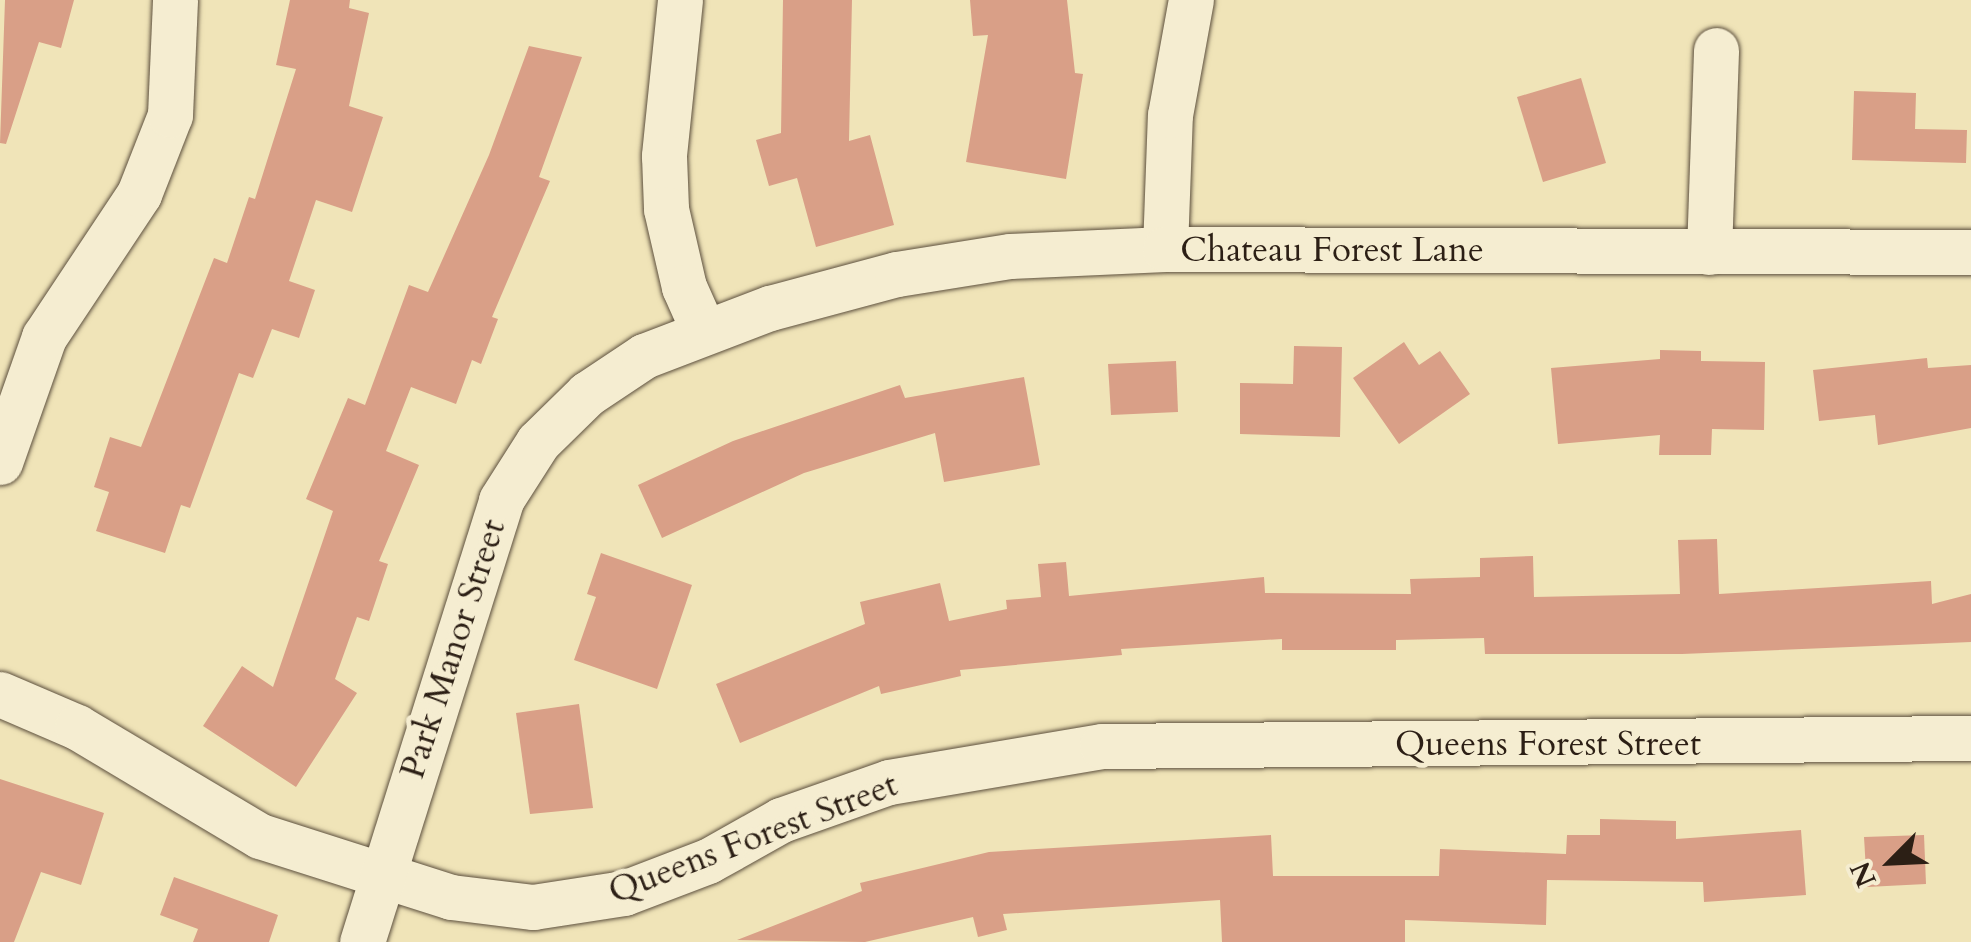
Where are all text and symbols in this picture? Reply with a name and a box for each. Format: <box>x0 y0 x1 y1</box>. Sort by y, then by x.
street label: Chateau Forest Lane <box>1180 229 1484 271</box>
street label: Park Manor Street <box>391 514 515 784</box>
street label: Queens Forest Street <box>1395 723 1701 765</box>
street label: Queens Forest Street <box>603 764 903 912</box>
north arrow <box>1841 812 1941 912</box>
text: N <box>1841 855 1886 893</box>

